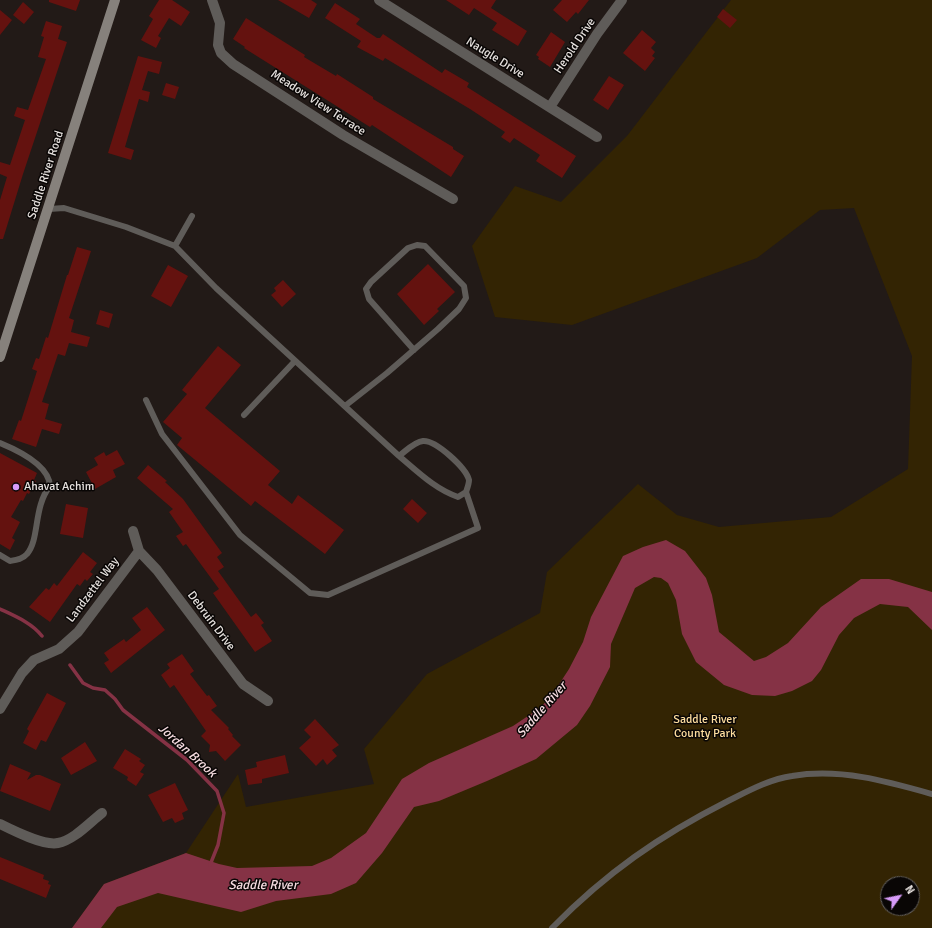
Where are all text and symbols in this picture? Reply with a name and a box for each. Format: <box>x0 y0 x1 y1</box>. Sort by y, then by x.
street label: Herold Drive <box>551 16 599 76</box>
street label: Naugle Drive <box>463 34 527 82</box>
street label: Meadow View Terrace <box>268 67 368 139</box>
street label: Saddle River Road <box>25 129 67 221</box>
place label: Ahavat Achim <box>24 480 94 494</box>
marker: Ahavat Achim <box>11 482 21 492</box>
street label: Landzettel Way <box>64 554 122 626</box>
street label: Debruin Drive <box>184 589 238 653</box>
water label: Saddle River <box>514 679 570 741</box>
park label: Saddle River County Park <box>673 713 737 741</box>
water label: Jordan Brook <box>155 721 219 781</box>
north arrow <box>880 876 920 916</box>
water label: Saddle River <box>229 878 297 894</box>
text: N <box>902 883 917 896</box>

